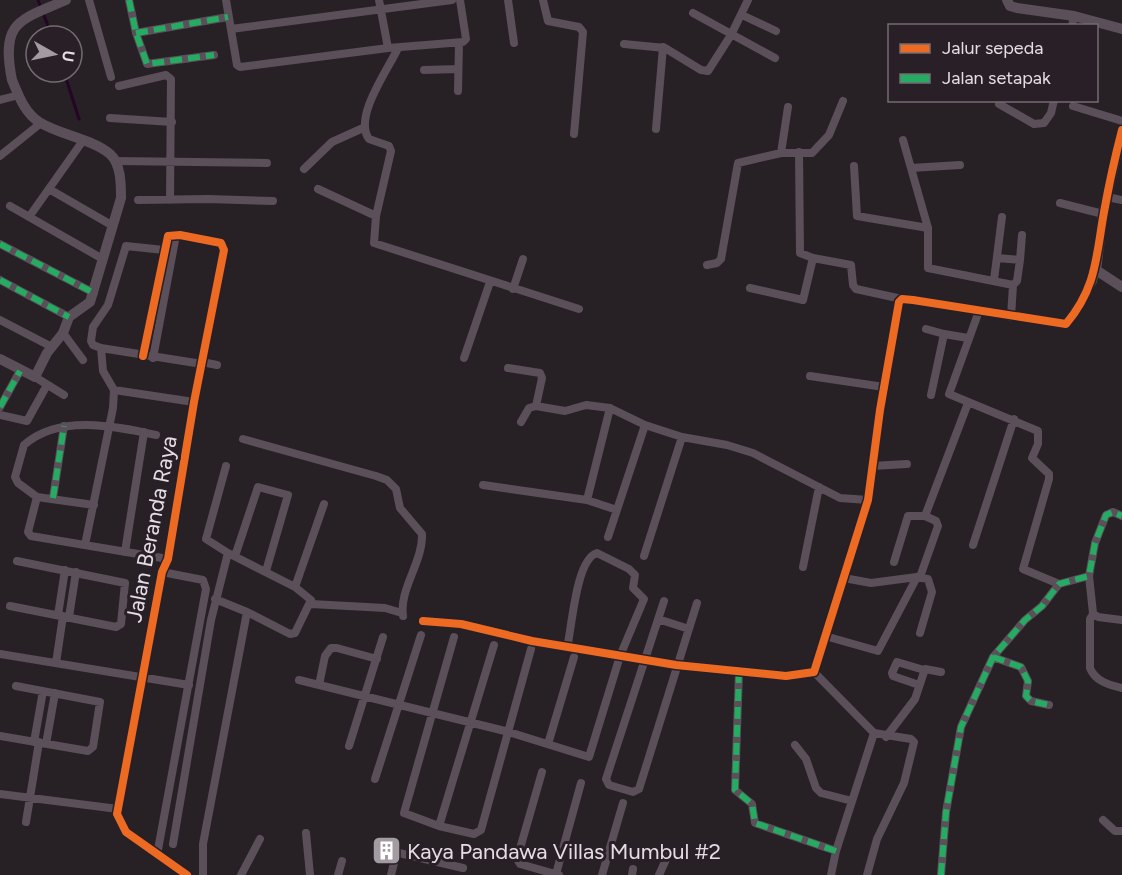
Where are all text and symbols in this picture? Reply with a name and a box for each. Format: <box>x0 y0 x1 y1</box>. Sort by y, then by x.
north arrow <box>24 24 84 84</box>
legend <box>888 24 1098 102</box>
text: Jalur sepeda <box>942 37 1043 59</box>
text: U <box>58 49 79 63</box>
text: Jalan setapak <box>942 67 1051 89</box>
street label: Jalan Beranda Raya <box>120 433 183 625</box>
building icon: Kaya Pandawa Villas Mumbul #2 <box>370 835 402 867</box>
place label: Kaya Pandawa Villas Mumbul #2 <box>407 838 721 865</box>

